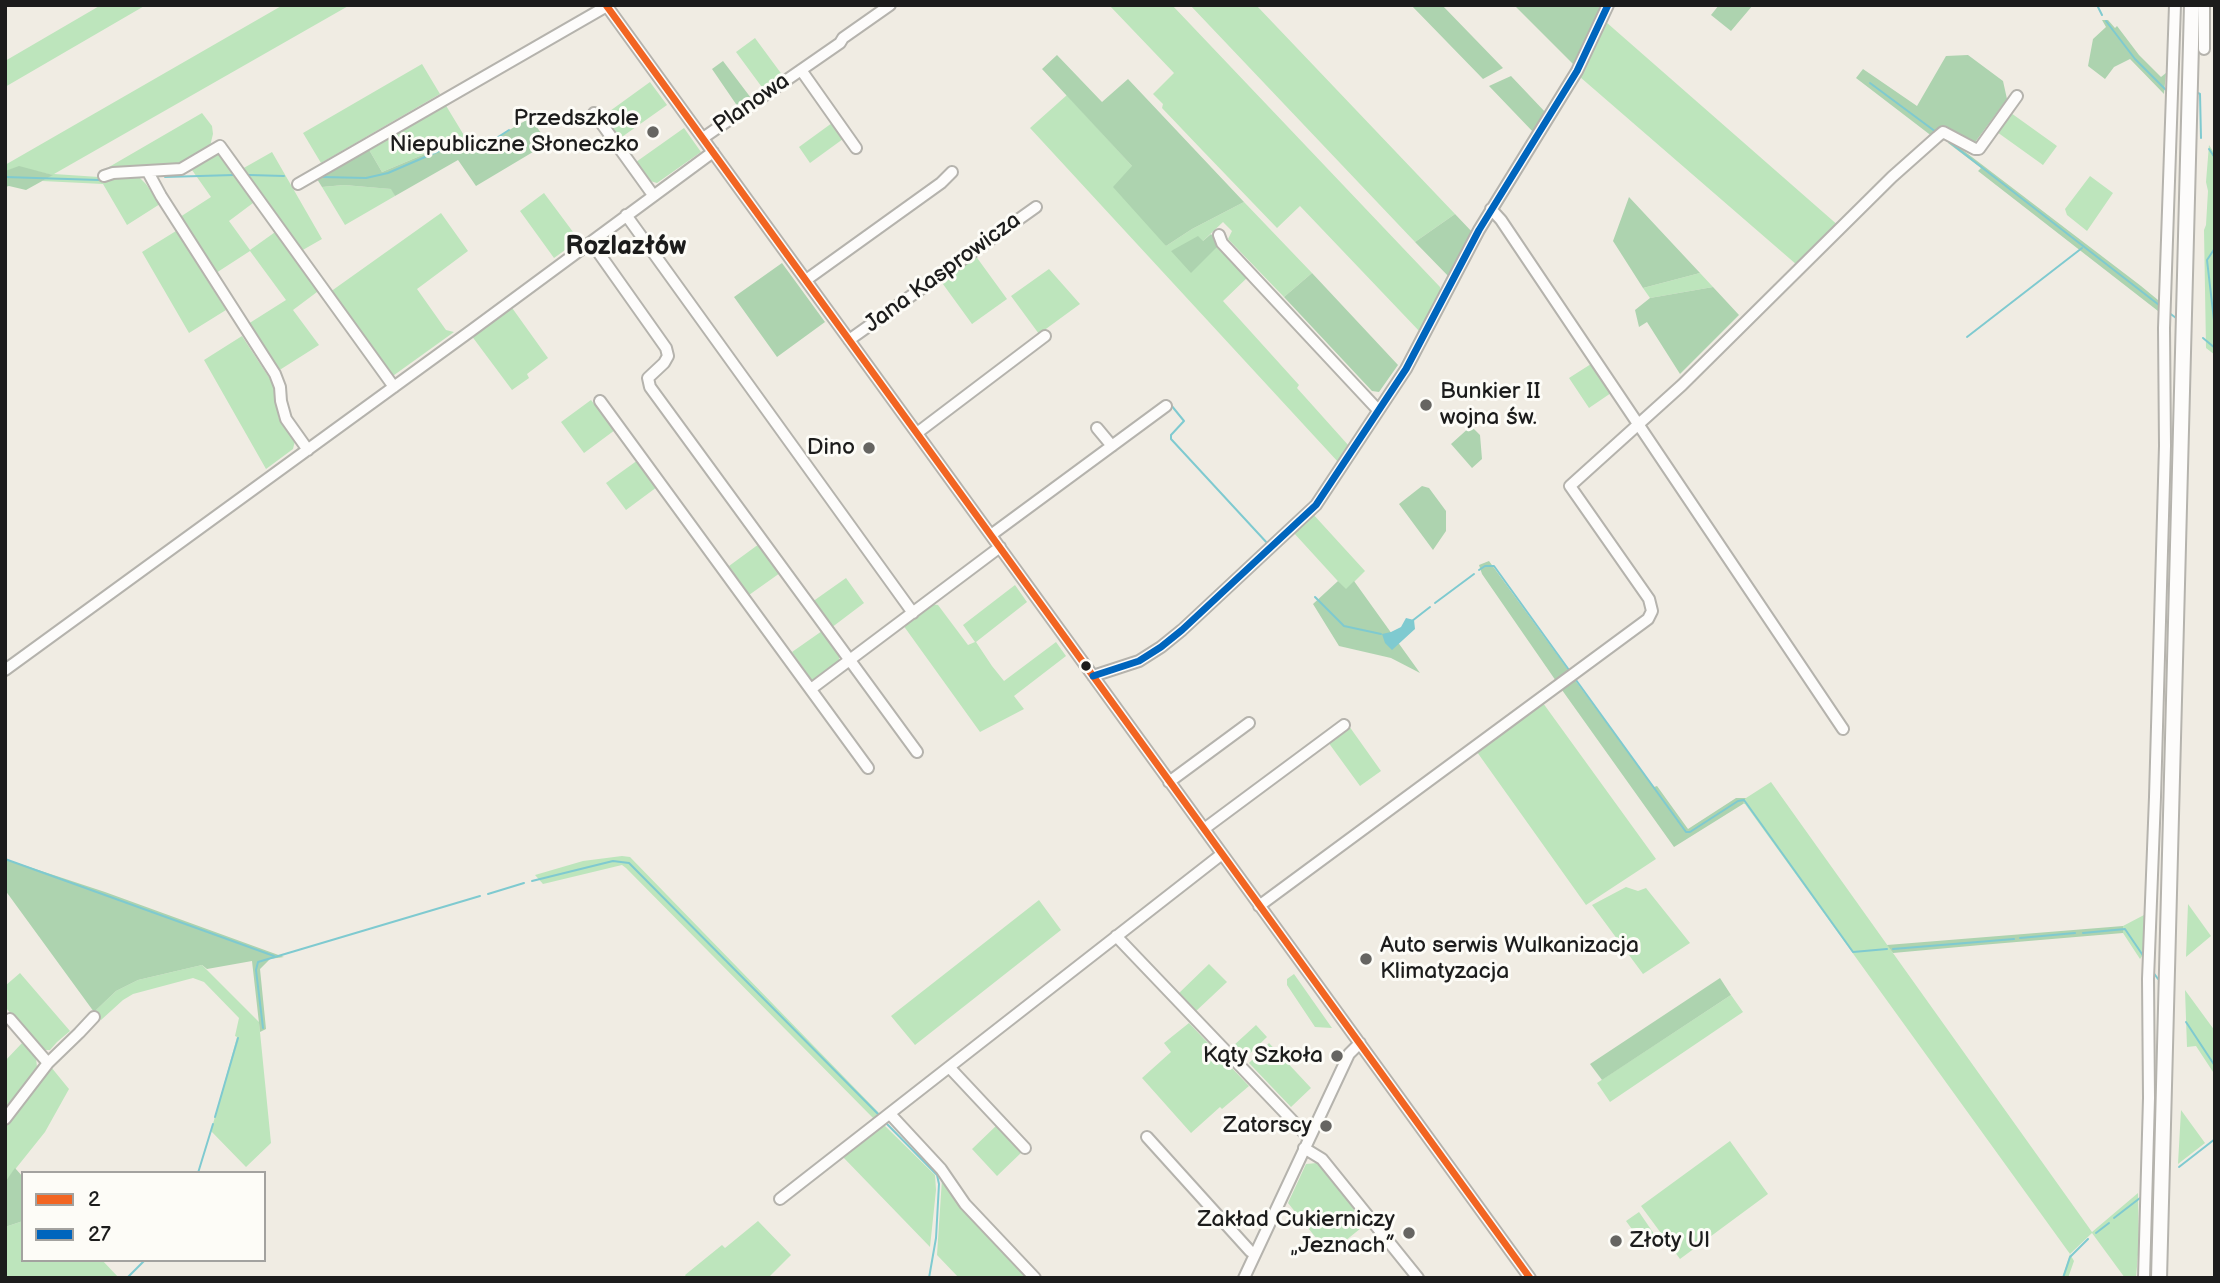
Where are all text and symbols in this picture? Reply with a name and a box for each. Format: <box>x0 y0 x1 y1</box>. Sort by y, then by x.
street label: Planowa <box>709 68 795 140</box>
place label: Przedszkole Niepubliczne Słoneczko <box>389 105 639 159</box>
marker: Przedszkole Niepubliczne Słoneczko <box>645 124 661 140</box>
street label: Jana Kasprowicza <box>859 207 1027 339</box>
district label: Rozlazłów <box>566 231 686 263</box>
place label: Bunkier II wojna św. <box>1440 378 1541 432</box>
marker: Bunkier II wojna św. <box>1418 397 1434 413</box>
place label: Dino <box>807 434 855 462</box>
marker: Dino <box>861 440 877 456</box>
unlabelled marker <box>1079 659 1093 673</box>
place label: Auto serwis Wulkanizacja Klimatyzacja <box>1380 932 1639 986</box>
marker: Auto serwis Wulkanizacja Klimatyzacja <box>1358 951 1374 967</box>
place label: Kąty Szkoła <box>1203 1042 1323 1070</box>
marker: Kąty Szkoła <box>1329 1048 1345 1064</box>
place label: Zatorscy <box>1223 1112 1312 1140</box>
marker: Zatorscy <box>1318 1118 1334 1134</box>
legend <box>21 1171 266 1262</box>
text: 2 <box>88 1187 100 1212</box>
place label: Zakład Cukierniczy „Jeznach” <box>1197 1206 1395 1260</box>
text: 27 <box>88 1222 111 1247</box>
marker: Zakład Cukierniczy „Jeznach” <box>1401 1225 1417 1241</box>
place label: Złoty Ul <box>1630 1227 1710 1255</box>
marker: Złoty Ul <box>1608 1233 1624 1249</box>

